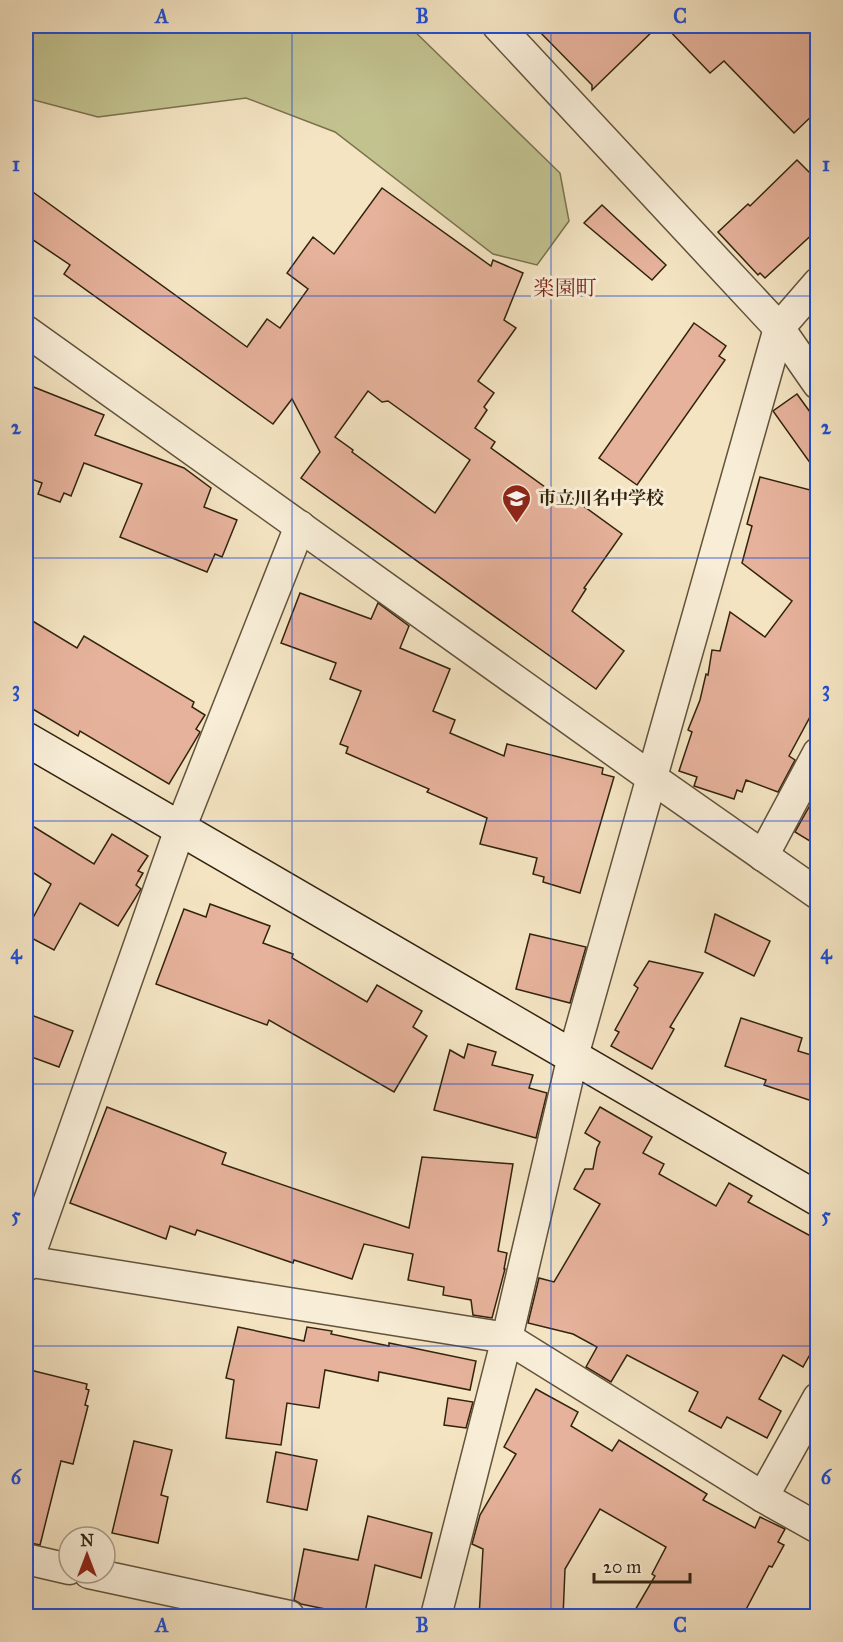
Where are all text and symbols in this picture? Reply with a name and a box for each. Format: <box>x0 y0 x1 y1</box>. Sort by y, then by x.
text: A <box>153 4 169 28</box>
text: B <box>415 4 429 28</box>
text: C <box>673 4 687 28</box>
text: 1 <box>12 152 20 176</box>
text: 1 <box>822 152 830 176</box>
district label: 楽園町 <box>534 275 597 301</box>
text: 2 <box>11 415 22 439</box>
text: 2 <box>821 415 832 439</box>
school or university icon: 市立川名中学校 <box>501 482 533 524</box>
place label: 市立川名中学校 <box>538 487 664 509</box>
text: 3 <box>12 677 20 702</box>
text: 3 <box>822 677 830 702</box>
text: 4 <box>10 940 22 965</box>
text: 4 <box>820 940 832 965</box>
text: 5 <box>11 1203 21 1227</box>
text: 5 <box>821 1203 831 1227</box>
text: 6 <box>11 1465 23 1489</box>
text: 6 <box>821 1465 833 1489</box>
north arrow <box>57 1525 117 1585</box>
text: N <box>80 1531 94 1550</box>
scale bar <box>594 1546 690 1584</box>
text: 20 m <box>603 1556 641 1578</box>
text: A <box>153 1613 169 1637</box>
text: B <box>415 1613 429 1637</box>
text: C <box>673 1613 687 1637</box>

